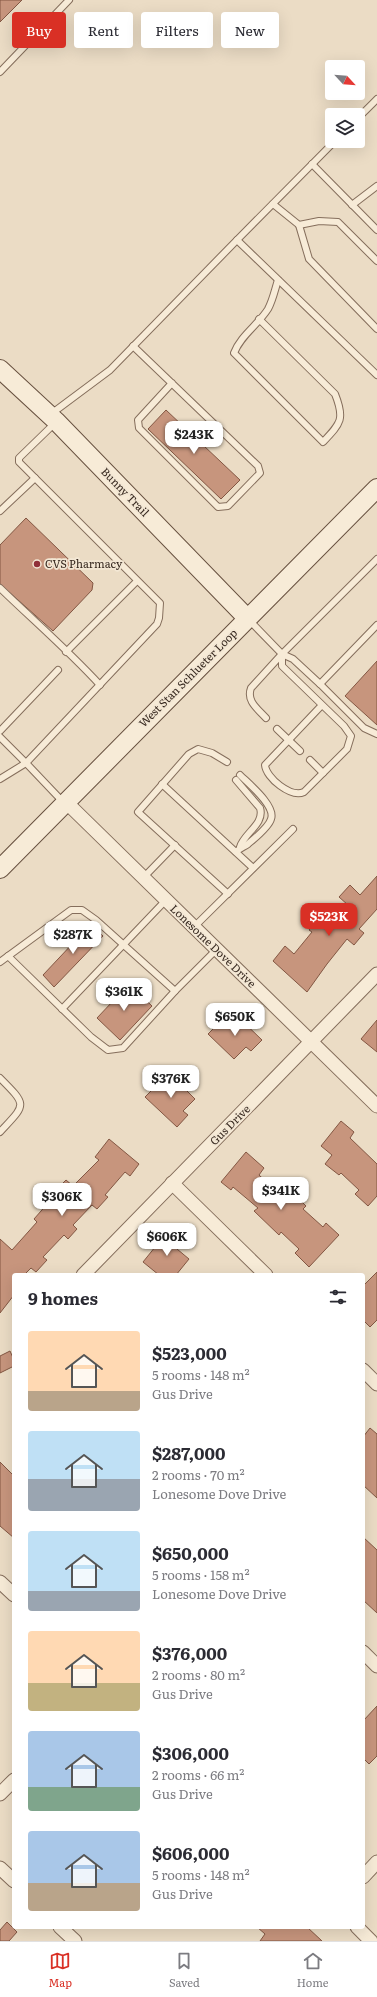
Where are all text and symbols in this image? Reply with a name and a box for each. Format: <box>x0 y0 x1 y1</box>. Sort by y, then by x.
chip: Buy <box>12 12 66 48</box>
chip: Rent <box>74 12 133 48</box>
chip: Filters <box>141 12 213 48</box>
chip: New <box>221 12 279 48</box>
north arrow <box>325 60 365 100</box>
map controls <box>325 60 365 148</box>
button: layers <box>325 108 365 148</box>
pin: $243K <box>166 421 222 455</box>
text: $243K <box>174 424 214 443</box>
street label: Bunny Trail <box>98 463 154 520</box>
place label: CVS Pharmacy <box>45 555 123 571</box>
marker: CVS Pharmacy <box>32 559 42 569</box>
street label: West Stan Schlueter Loop <box>134 624 240 730</box>
street label: Lonesome Dove Drive <box>167 900 260 991</box>
pin: $523K <box>301 903 357 937</box>
text: $523K <box>309 906 349 925</box>
pin: $287K <box>45 921 101 955</box>
text: $287K <box>53 924 93 943</box>
pin: $361K <box>96 978 152 1012</box>
text: $361K <box>105 981 143 1000</box>
pin: $650K <box>207 1003 263 1037</box>
text: $650K <box>215 1006 255 1025</box>
pin: $376K <box>143 1065 199 1099</box>
text: $376K <box>151 1068 191 1087</box>
street label: Gus Drive <box>205 1100 253 1148</box>
pin: $341K <box>253 1177 309 1211</box>
text: $341K <box>262 1180 300 1199</box>
pin: $306K <box>34 1183 90 1217</box>
text: $306K <box>42 1186 82 1205</box>
pin: $606K <box>139 1223 195 1257</box>
text: $606K <box>146 1226 188 1245</box>
text: 9 homes <box>28 1285 98 1310</box>
icon: filters <box>327 1286 349 1308</box>
text: $523,000 <box>152 1340 227 1365</box>
icon: home <box>60 1347 108 1395</box>
text: 5 rooms · 148 m² <box>152 1365 250 1384</box>
text: Gus Drive <box>152 1384 213 1403</box>
text: $287,000 <box>152 1440 225 1465</box>
icon: home <box>60 1447 108 1495</box>
text: 2 rooms · 70 m² <box>152 1465 245 1484</box>
text: Lonesome Dove Drive <box>152 1484 286 1503</box>
text: $650,000 <box>152 1540 229 1565</box>
icon: home <box>60 1547 108 1595</box>
text: 5 rooms · 158 m² <box>152 1565 250 1584</box>
text: Lonesome Dove Drive <box>152 1584 286 1603</box>
text: $376,000 <box>152 1640 227 1665</box>
icon: home <box>60 1647 108 1695</box>
text: 2 rooms · 80 m² <box>152 1665 245 1684</box>
text: Gus Drive <box>152 1684 213 1703</box>
text: $306,000 <box>152 1740 229 1765</box>
icon: home <box>60 1747 108 1795</box>
text: 2 rooms · 66 m² <box>152 1765 245 1784</box>
text: Gus Drive <box>152 1784 213 1803</box>
text: $606,000 <box>152 1840 229 1865</box>
icon: home <box>60 1847 108 1895</box>
text: 5 rooms · 148 m² <box>152 1865 250 1884</box>
text: Gus Drive <box>152 1884 213 1903</box>
tab: Map <box>49 1950 72 1990</box>
tab: Saved <box>169 1950 200 1990</box>
tab: Home <box>297 1950 328 1990</box>

